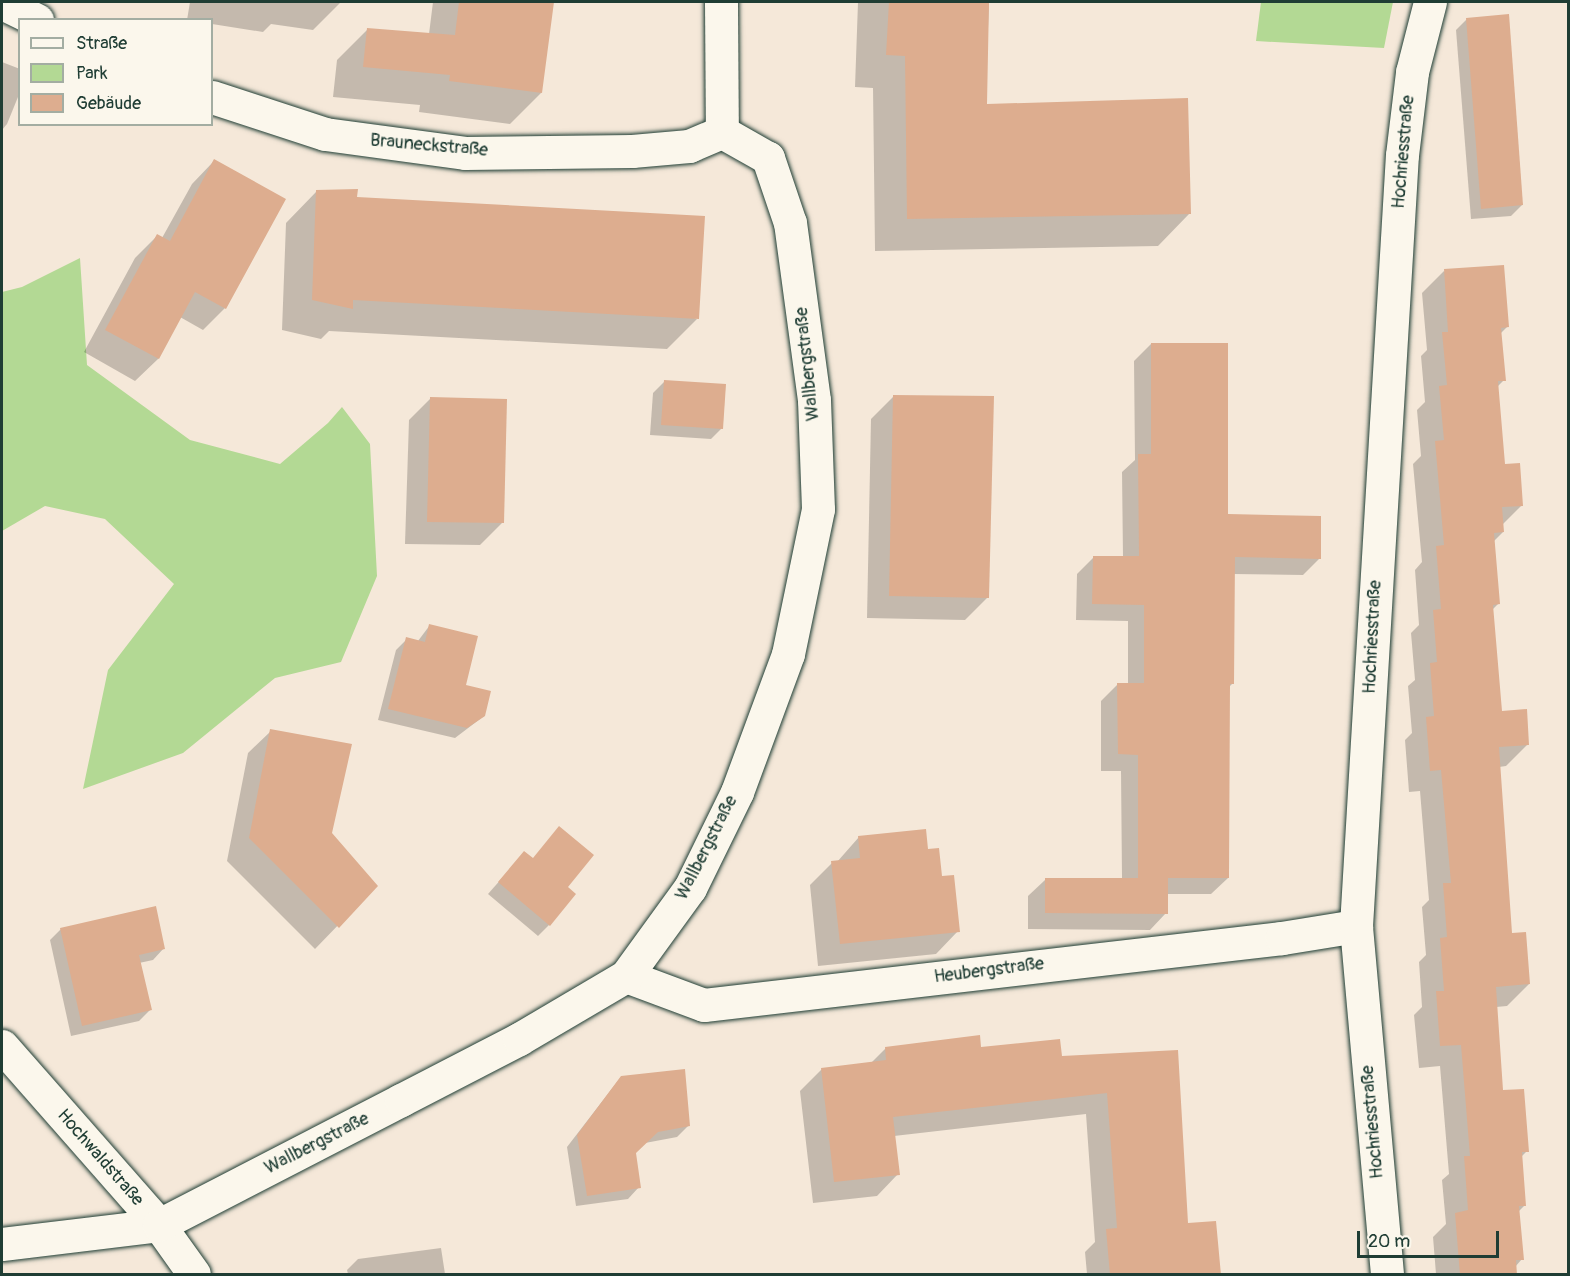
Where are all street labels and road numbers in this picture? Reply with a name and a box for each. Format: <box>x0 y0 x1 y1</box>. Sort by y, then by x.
street label: Hochriesstraße <box>1388 94 1420 210</box>
street label: Brauneckstraße <box>369 130 489 162</box>
street label: Wallbergstraße <box>791 306 825 422</box>
street label: Hochriesstraße <box>1359 580 1387 694</box>
street label: Wallbergstraße <box>671 792 743 904</box>
street label: Heubergstraße <box>933 954 1045 988</box>
street label: Hochriesstraße <box>1357 1064 1389 1180</box>
street label: Hochwaldstraße <box>52 1105 148 1211</box>
street label: Wallbergstraße <box>261 1108 373 1180</box>

